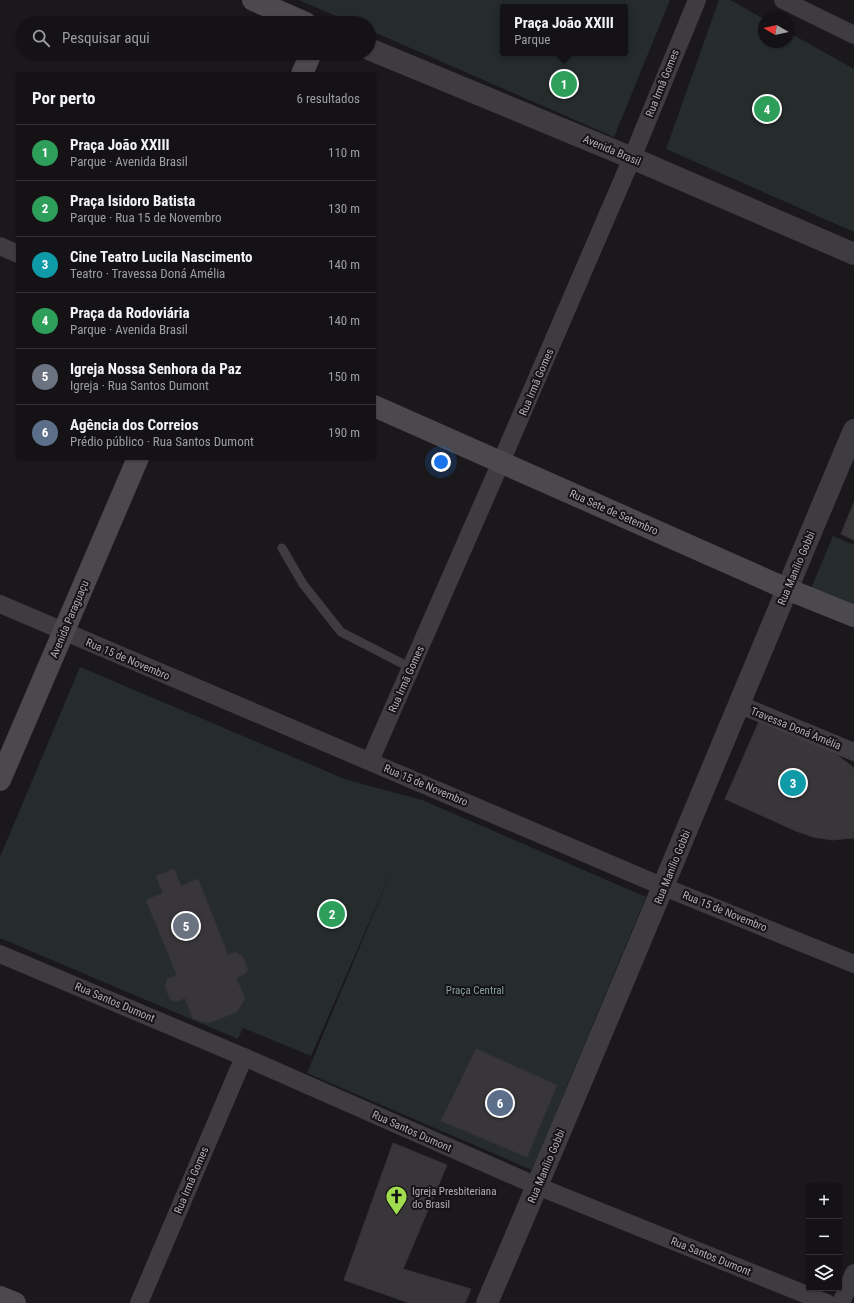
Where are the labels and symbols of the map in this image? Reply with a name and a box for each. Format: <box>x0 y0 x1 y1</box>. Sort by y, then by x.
north arrow <box>758 12 794 48</box>
street label: Rua Irmã Gomes <box>643 48 682 119</box>
pin: 1 <box>551 69 577 99</box>
pin: 4 <box>754 94 780 124</box>
street label: Avenida Brasil <box>581 132 643 168</box>
street label: Rua Irmã Gomes <box>516 347 556 418</box>
your location <box>431 452 451 472</box>
street label: Rua Sete de Setembro <box>567 487 661 538</box>
street label: Rua Manílio Gobbi <box>775 529 818 607</box>
street label: Avenida Paraguaçu <box>47 578 92 660</box>
street label: Rua 15 de Novembro <box>84 636 172 683</box>
street label: Rua Irmã Gomes <box>386 644 427 715</box>
street label: Travessa Doná Amélia <box>749 704 843 753</box>
street label: Rua 15 de Novembro <box>382 762 470 809</box>
pin: 3 <box>780 768 806 798</box>
street label: Rua Manílio Gobbi <box>652 828 693 906</box>
street label: Rua 15 de Novembro <box>681 889 769 935</box>
pin: 2 <box>319 899 345 929</box>
pin: 5 <box>173 911 199 941</box>
street label: Rua Santos Dumont <box>73 980 157 1025</box>
park label: Praça Central <box>446 984 504 997</box>
pin: 6 <box>487 1088 513 1118</box>
street label: Rua Santos Dumont <box>370 1108 453 1155</box>
street label: Rua Manílio Gobbi <box>525 1127 568 1205</box>
street label: Rua Irmã Gomes <box>171 1145 211 1216</box>
church icon: Igreja Presbiteriana do Brasil <box>383 1184 409 1217</box>
place label: Igreja Presbiteriana do Brasil <box>412 1185 496 1211</box>
street label: Rua Santos Dumont <box>669 1234 753 1278</box>

